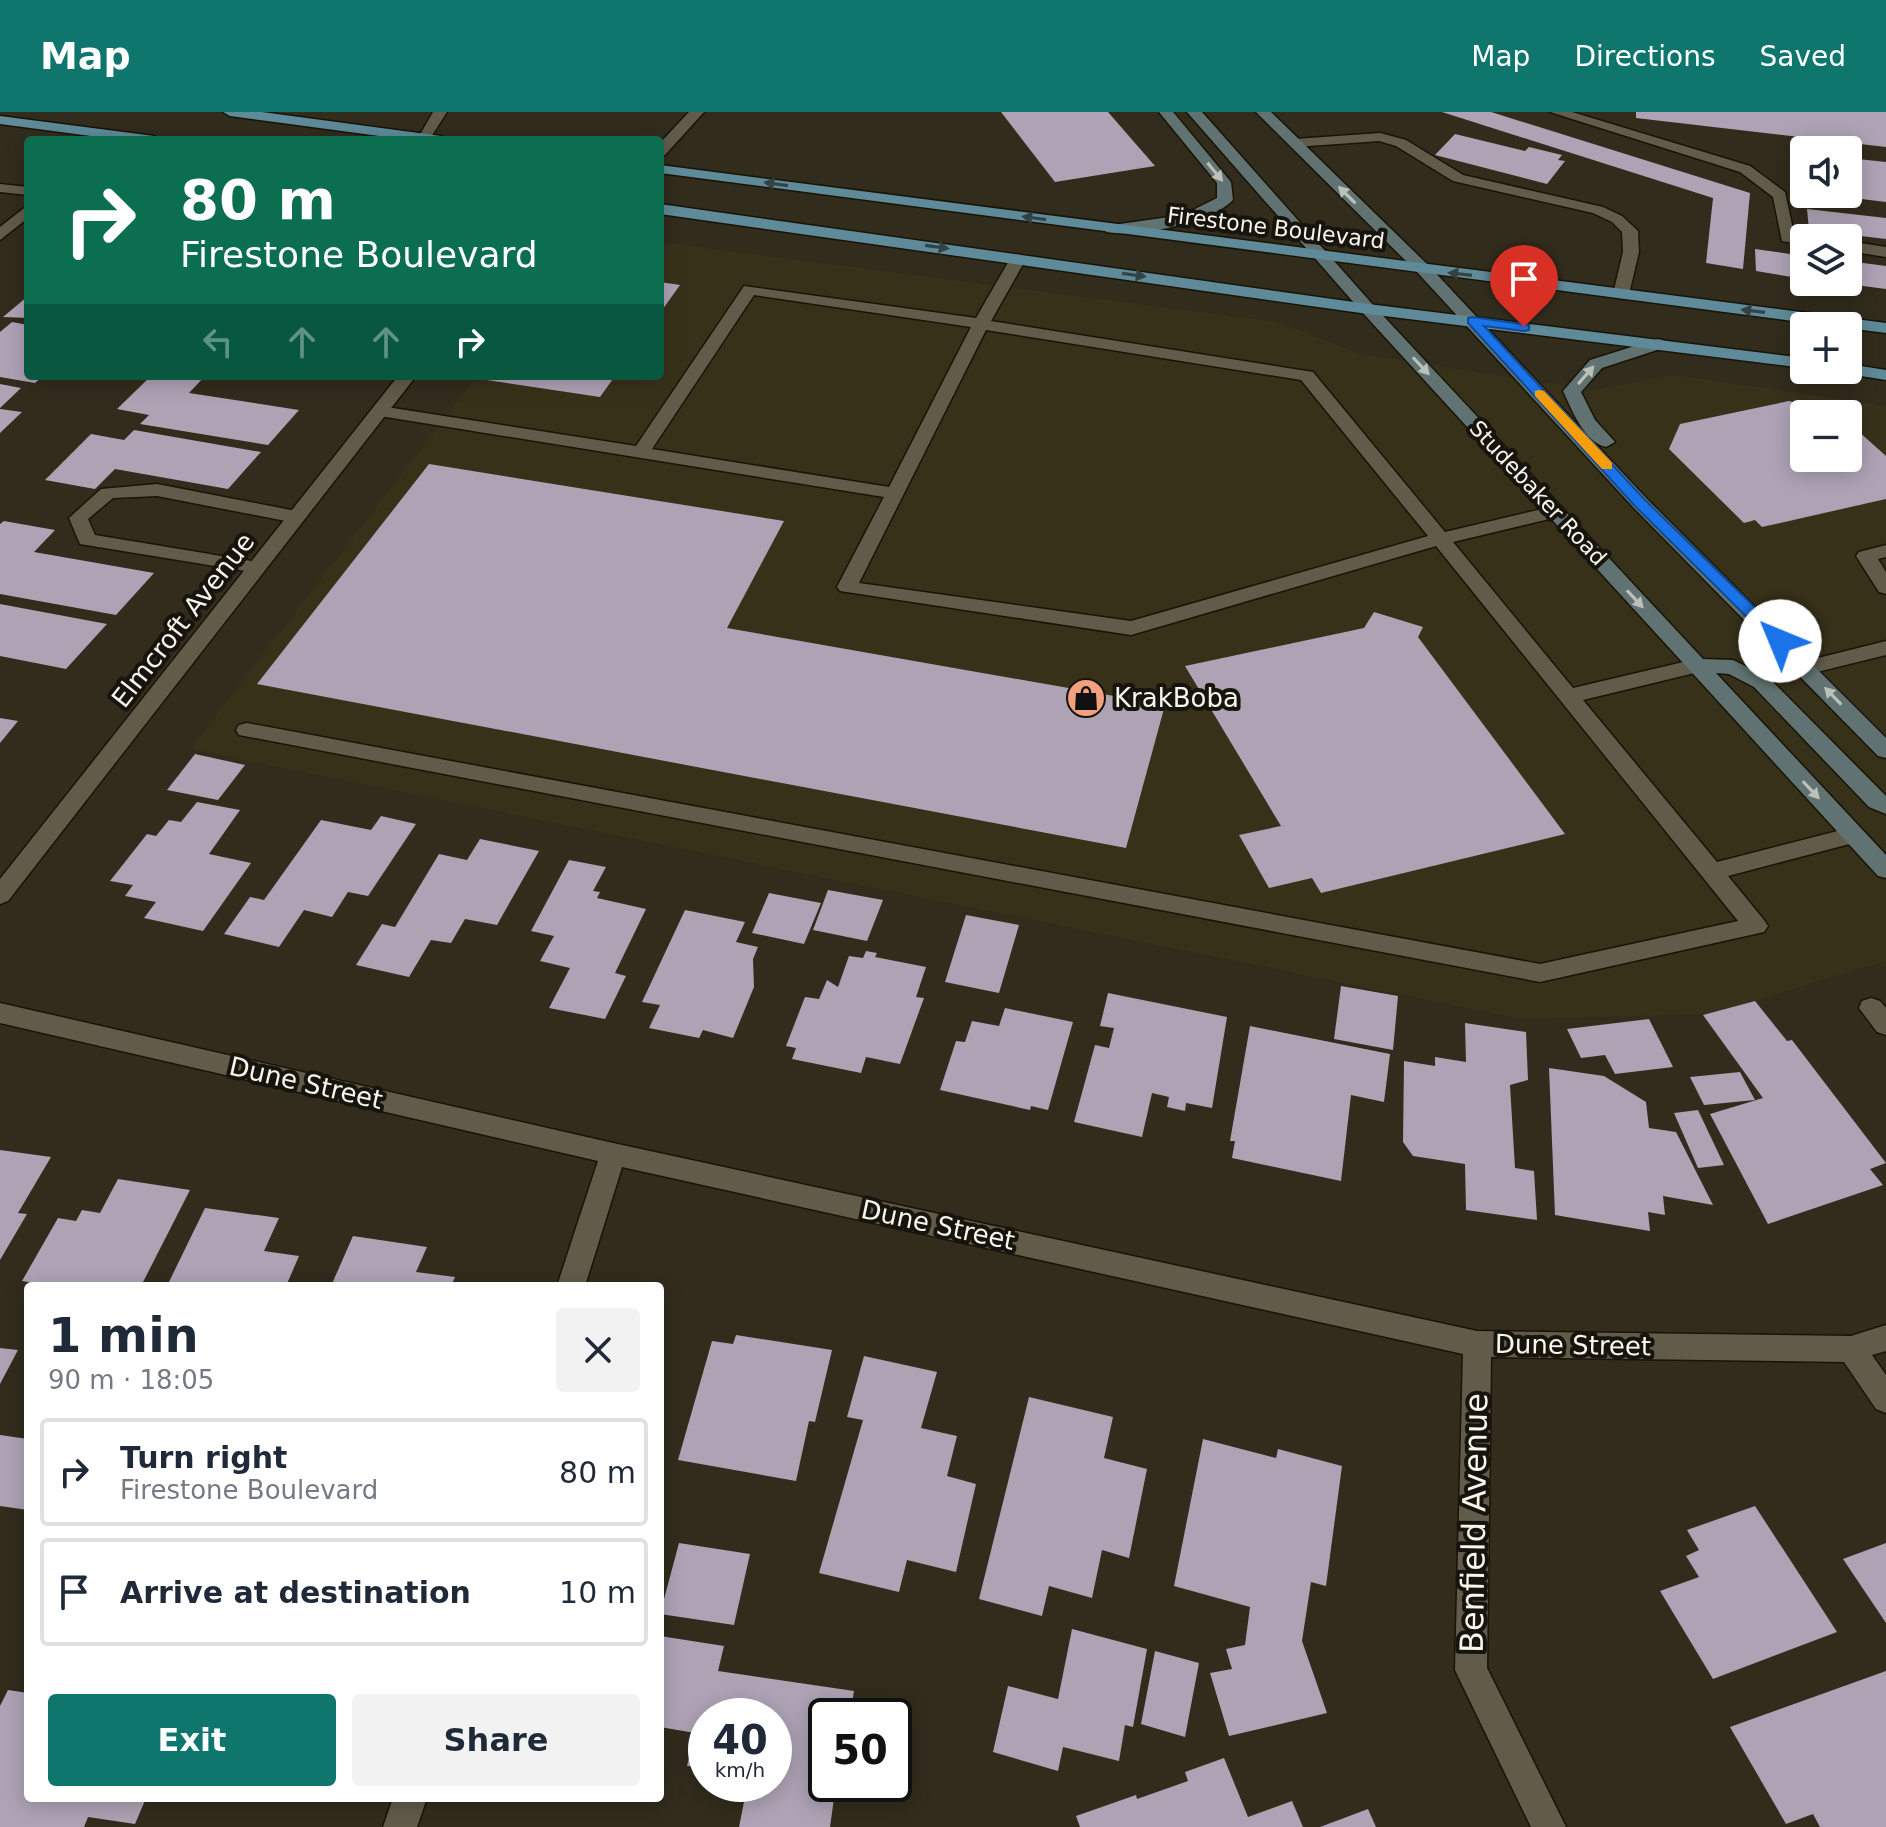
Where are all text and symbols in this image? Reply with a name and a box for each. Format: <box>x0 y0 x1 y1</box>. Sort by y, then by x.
text: Map <box>40 34 131 78</box>
text: Map <box>1471 40 1530 73</box>
text: Directions <box>1574 40 1715 73</box>
text: Saved <box>1759 40 1846 73</box>
map controls <box>1790 136 1862 472</box>
button: sound <box>1790 136 1862 208</box>
one-way arrow <box>1207 162 1223 182</box>
text: 80 m <box>180 167 336 232</box>
icon: right <box>48 168 152 272</box>
one-way arrow <box>764 178 789 191</box>
one-way arrow <box>1338 186 1357 205</box>
street label: Firestone Boulevard <box>1166 202 1386 254</box>
one-way arrow <box>1021 212 1046 225</box>
button: layers <box>1790 224 1862 296</box>
text: Firestone Boulevard <box>180 234 538 275</box>
one-way arrow <box>925 241 950 254</box>
pin <box>1490 245 1558 327</box>
icon: arrive <box>1502 257 1546 301</box>
one-way arrow <box>1447 267 1472 280</box>
one-way arrow <box>1122 269 1147 282</box>
one-way arrow <box>1740 304 1765 317</box>
button: + <box>1790 312 1862 384</box>
icon: left <box>196 320 240 364</box>
icon: ahead <box>280 320 324 364</box>
icon: ahead <box>364 320 408 364</box>
icon: right <box>448 320 492 364</box>
one-way arrow <box>1412 356 1430 376</box>
one-way arrow <box>1577 365 1594 385</box>
button: − <box>1790 400 1862 472</box>
street label: Studebaker Road <box>1465 416 1611 570</box>
street label: Elmcroft Avenue <box>106 527 260 713</box>
one-way arrow <box>1625 589 1643 608</box>
position arrow <box>1738 599 1822 683</box>
shop icon: KrakBoba <box>1065 677 1107 719</box>
place label: KrakBoba <box>1114 683 1239 713</box>
one-way arrow <box>1824 687 1842 706</box>
one-way arrow <box>1801 780 1819 799</box>
street label: Dune Street <box>227 1051 385 1115</box>
street label: Dune Street <box>858 1194 1018 1256</box>
text: 1 min <box>48 1307 199 1363</box>
button: close <box>556 1308 640 1392</box>
street label: Dune Street <box>1495 1329 1651 1361</box>
text: 90 m · 18:05 <box>48 1365 214 1395</box>
street label: Benfield Avenue <box>1453 1393 1495 1653</box>
text: Turn right <box>120 1440 287 1475</box>
icon: right <box>52 1450 96 1494</box>
text: 80 m <box>559 1455 636 1490</box>
text: Firestone Boulevard <box>120 1475 378 1505</box>
icon: arrive <box>52 1570 96 1614</box>
text: Arrive at destination <box>120 1575 471 1610</box>
text: 10 m <box>559 1575 636 1610</box>
button: Exit <box>48 1694 336 1786</box>
button: Share <box>352 1694 640 1786</box>
speed limit sign: 50 <box>808 1698 912 1802</box>
text: 40 <box>712 1717 768 1763</box>
text: km/h <box>715 1758 765 1782</box>

